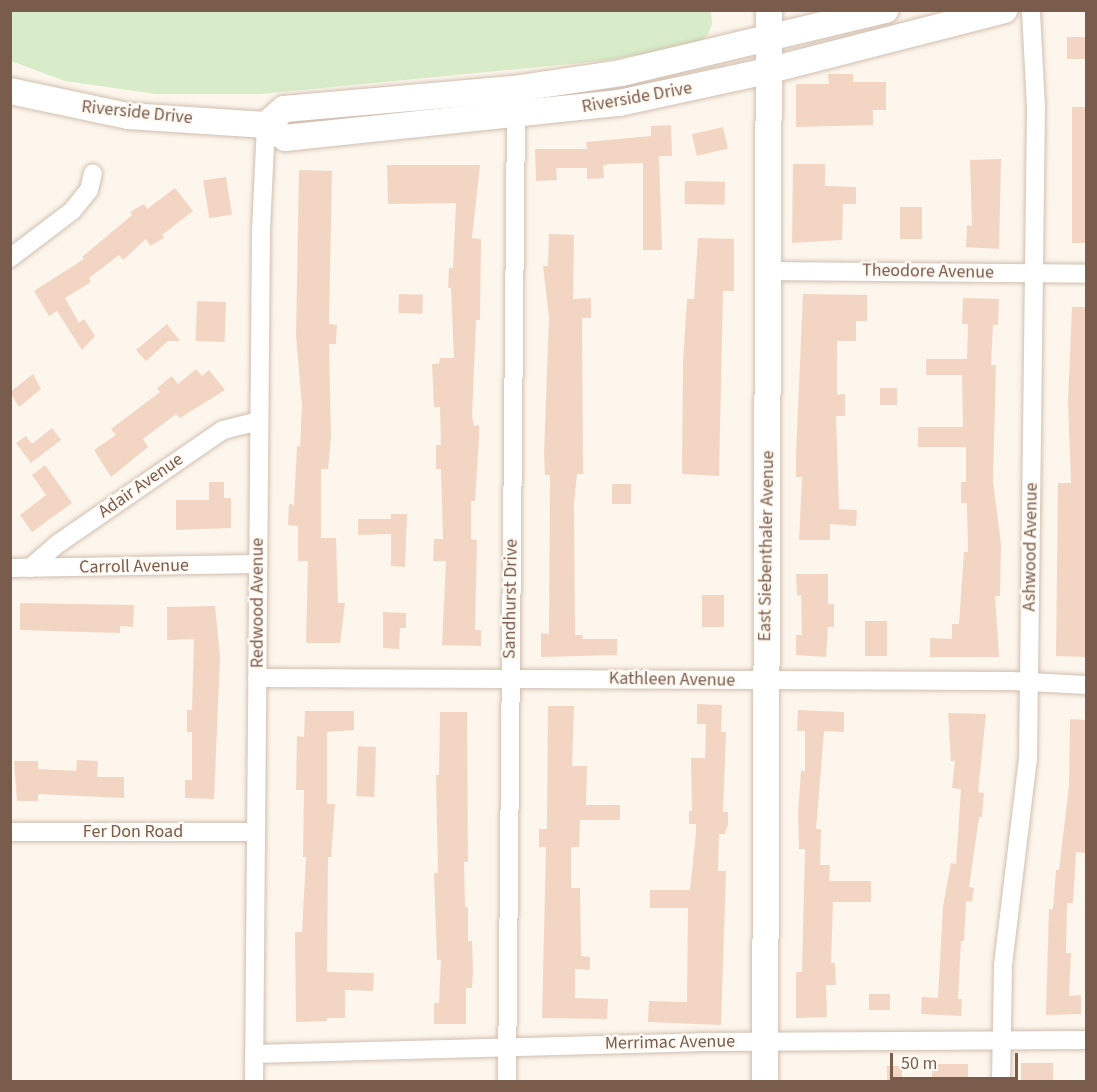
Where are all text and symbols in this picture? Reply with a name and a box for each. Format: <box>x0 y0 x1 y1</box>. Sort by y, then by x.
street label: Riverside Drive <box>580 78 694 118</box>
street label: Riverside Drive <box>80 96 194 130</box>
street label: Theodore Avenue <box>862 260 994 284</box>
street label: Adair Avenue <box>94 449 188 523</box>
street label: East Siebenthaler Avenue <box>755 450 779 642</box>
street label: Ashwood Avenue <box>1019 482 1043 612</box>
street label: Redwood Avenue <box>247 538 269 668</box>
street label: Sandhurst Drive <box>499 539 523 659</box>
street label: Carroll Avenue <box>79 555 189 579</box>
street label: Kathleen Avenue <box>609 668 735 692</box>
street label: Fer Don Road <box>83 821 183 843</box>
street label: Merrimac Avenue <box>605 1031 735 1055</box>
scale bar <box>893 1041 1020 1079</box>
text: 50 m <box>901 1051 937 1076</box>

